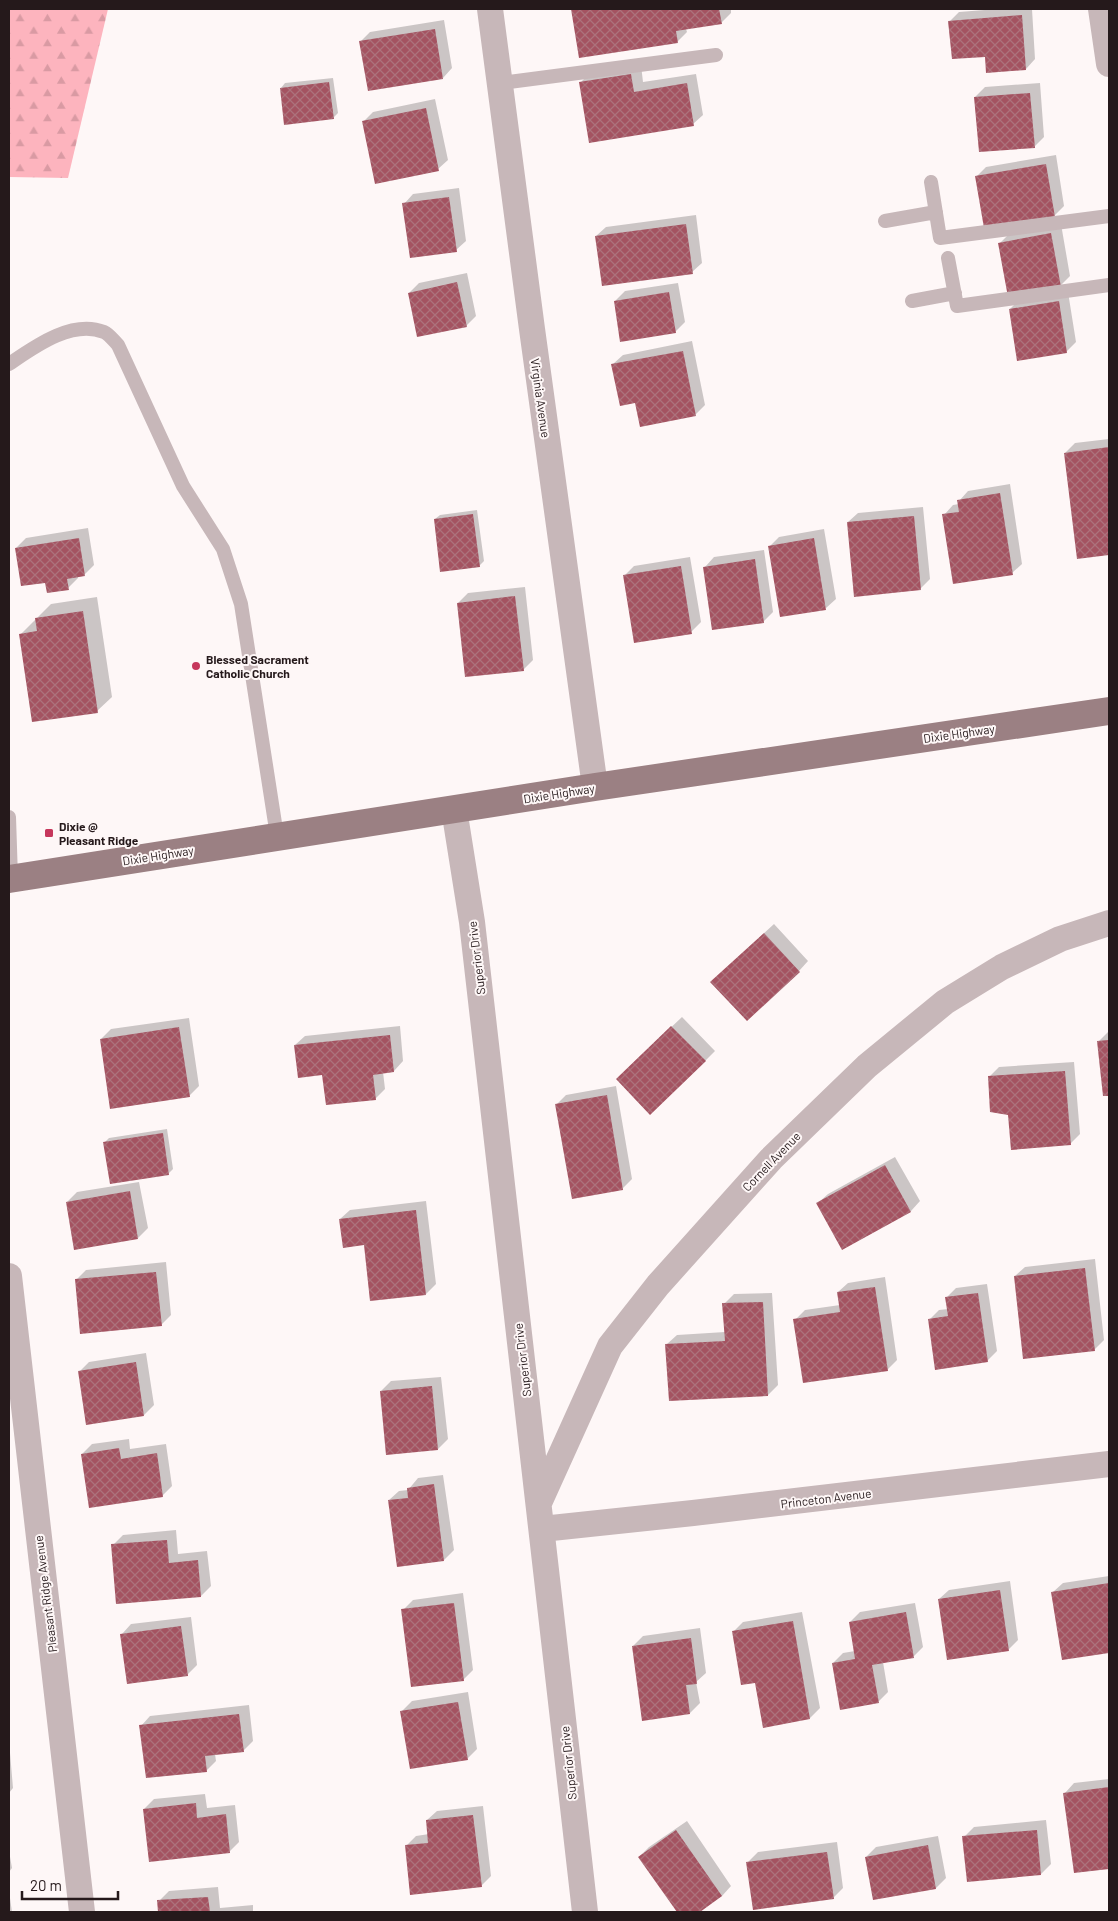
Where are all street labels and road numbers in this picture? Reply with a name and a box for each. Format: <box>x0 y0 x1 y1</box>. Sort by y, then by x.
street label: Virginia Avenue <box>528 357 554 439</box>
street label: Dixie Highway <box>922 721 996 745</box>
street label: Dixie Highway <box>522 780 596 806</box>
street label: Dixie Highway <box>121 842 195 868</box>
street label: Superior Drive <box>465 920 487 996</box>
street label: Cornell Avenue <box>739 1128 803 1194</box>
street label: Superior Drive <box>511 1322 533 1398</box>
street label: Princeton Avenue <box>780 1485 872 1511</box>
street label: Pleasant Ridge Avenue <box>31 1535 59 1653</box>
street label: Superior Drive <box>557 1726 579 1800</box>

